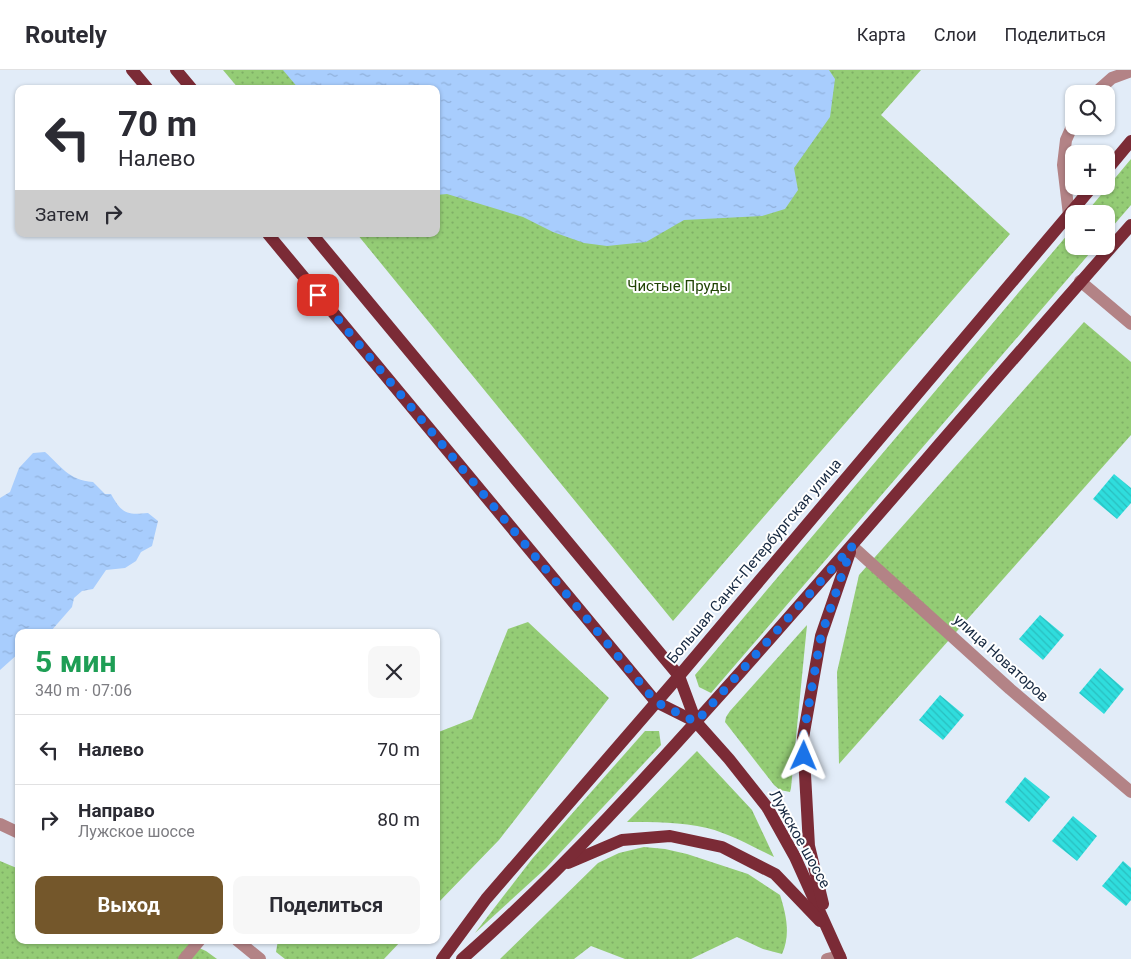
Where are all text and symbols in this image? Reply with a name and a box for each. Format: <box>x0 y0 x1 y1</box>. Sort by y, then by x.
text: Routely <box>25 21 107 49</box>
text: Карта <box>857 24 906 45</box>
text: Слои <box>934 24 977 45</box>
text: Поделиться <box>1005 24 1106 45</box>
map controls <box>1065 85 1115 255</box>
button: search <box>1065 85 1115 135</box>
text: 70 m <box>118 104 197 145</box>
icon: left <box>35 105 100 170</box>
button: + <box>1065 145 1115 195</box>
text: Налево <box>118 146 195 171</box>
icon: right <box>99 200 127 228</box>
text: Затем <box>35 203 89 226</box>
button: − <box>1065 205 1115 255</box>
pin <box>297 274 339 316</box>
park label: Чистые Пруды <box>627 277 731 295</box>
icon: arrive <box>304 281 332 309</box>
street label: Большая Санкт-Петербургская улица <box>663 455 845 667</box>
street label: улица Новаторов <box>950 611 1052 705</box>
text: 5 мин <box>35 644 116 679</box>
button: close <box>368 646 420 698</box>
text: 340 m · 07:06 <box>35 681 132 700</box>
position arrow <box>777 729 829 781</box>
icon: left <box>35 736 63 764</box>
text: Налево <box>78 738 144 761</box>
text: 70 m <box>377 738 420 761</box>
street label: Лужское шоссе <box>766 787 834 891</box>
text: Направо <box>78 799 155 822</box>
icon: right <box>35 806 63 834</box>
text: 80 m <box>377 808 420 831</box>
text: Лужское шоссе <box>78 822 195 841</box>
button: Выход <box>35 876 223 934</box>
button: Поделиться <box>233 876 420 934</box>

